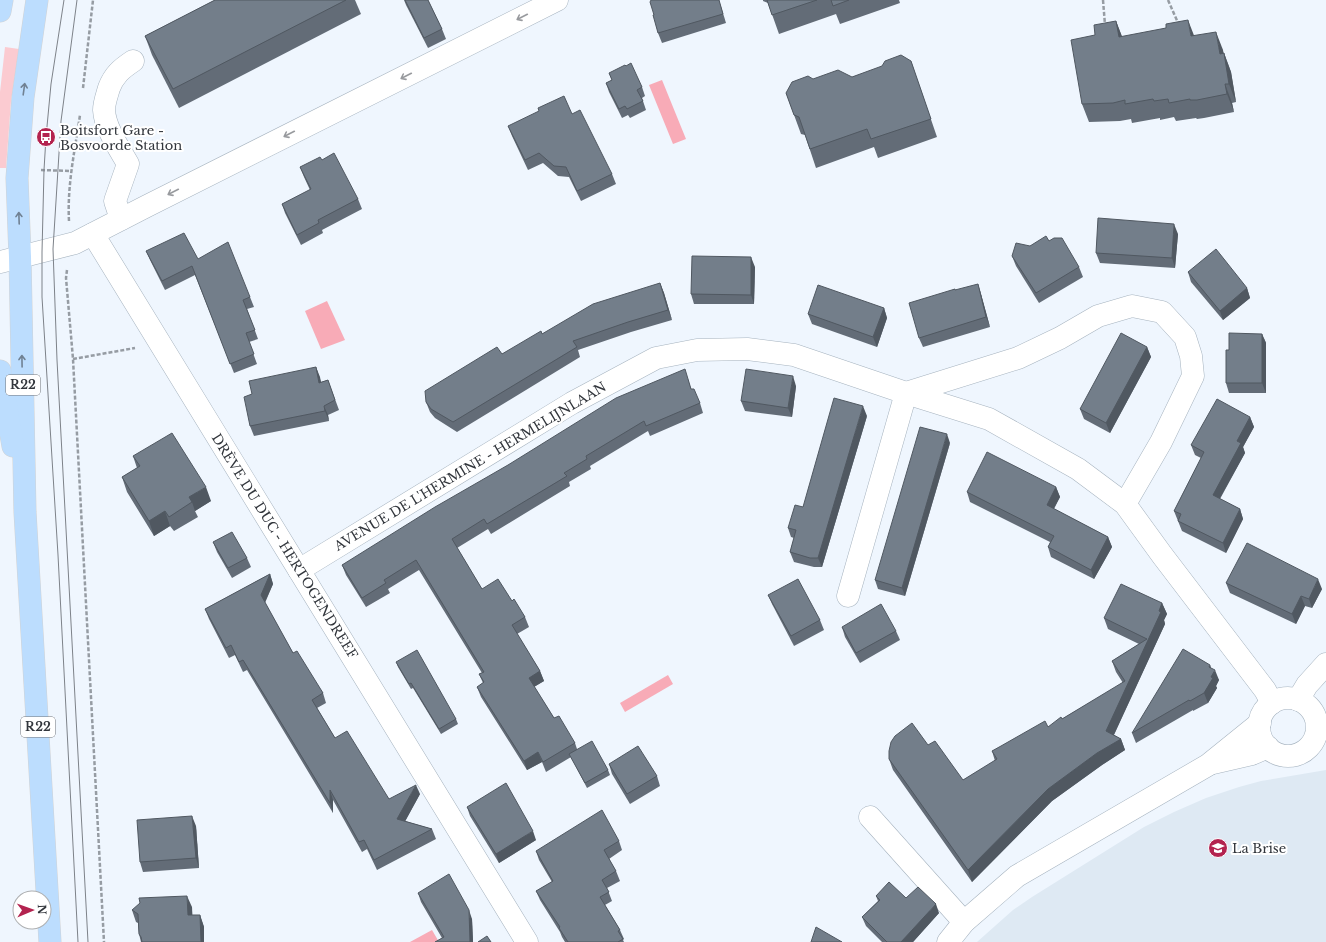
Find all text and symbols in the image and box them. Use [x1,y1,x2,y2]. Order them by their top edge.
one-way arrow [516,14,528,22]
one-way arrow [400,73,412,80]
one-way arrow [20,83,28,96]
place label: Boitsfort Gare - Bosvoorde Station [60,122,182,154]
bus stop icon: Boitsfort Gare - Bosvoorde Station [35,126,57,148]
one-way arrow [284,131,296,138]
one-way arrow [168,189,180,197]
one-way arrow [15,212,23,225]
one-way arrow [18,355,26,368]
road number: R22 [6,375,40,395]
street label: AVENUE DE L'HERMINE - HERMELIJNLAAN [330,378,610,555]
street label: DRÈVE DU DUC - HERTOGENDREEF [208,430,362,662]
road number: R22 [21,717,55,737]
school or university icon: La Brise [1207,837,1229,859]
place label: La Brise [1232,840,1286,857]
north arrow [12,890,52,930]
text: N [35,904,49,916]

